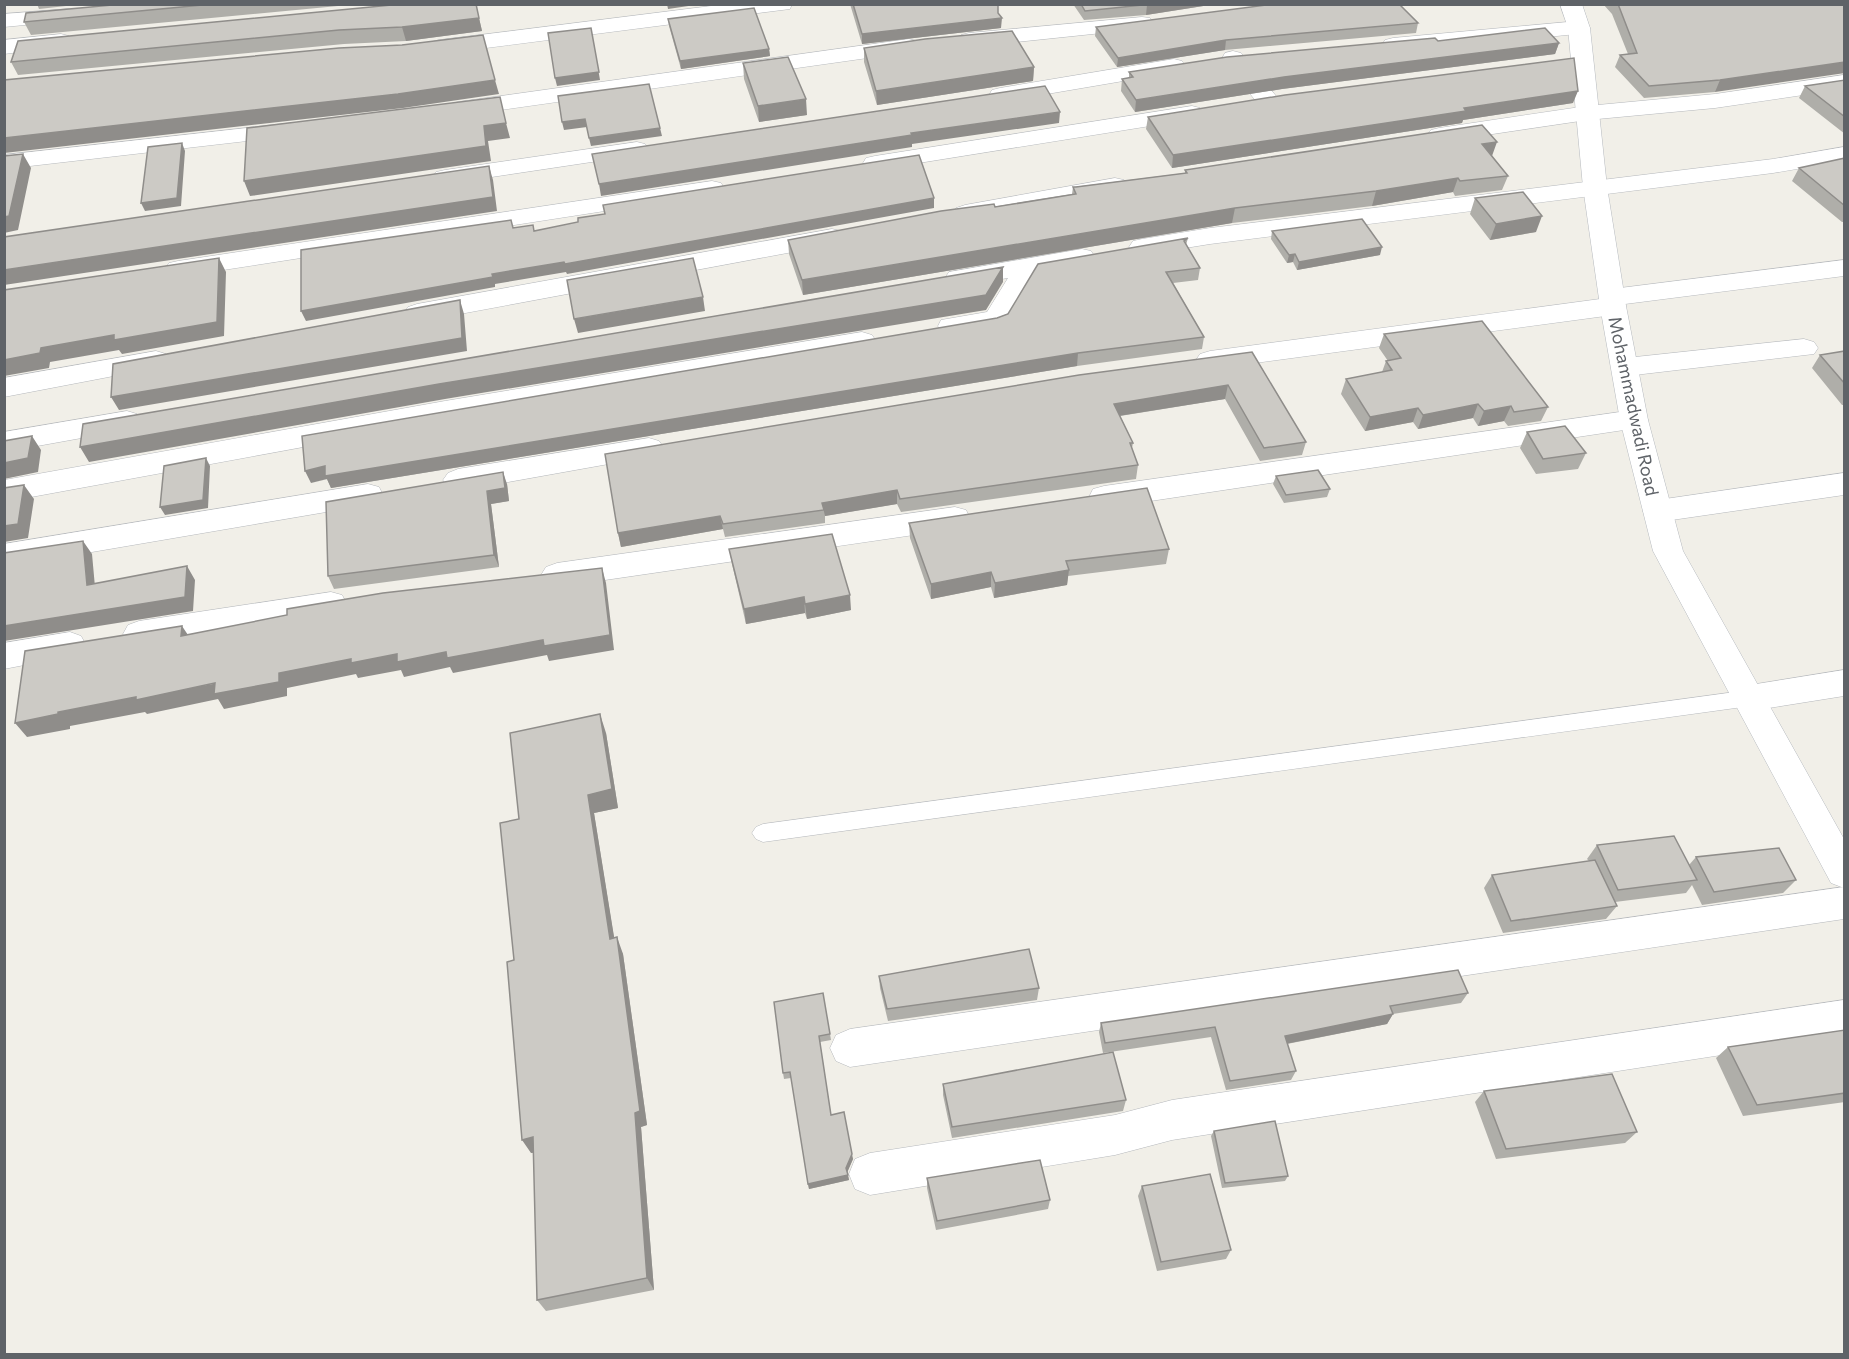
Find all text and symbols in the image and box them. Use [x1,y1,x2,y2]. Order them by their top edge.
street label: Mohammadwadi Road [1604,314,1664,498]

